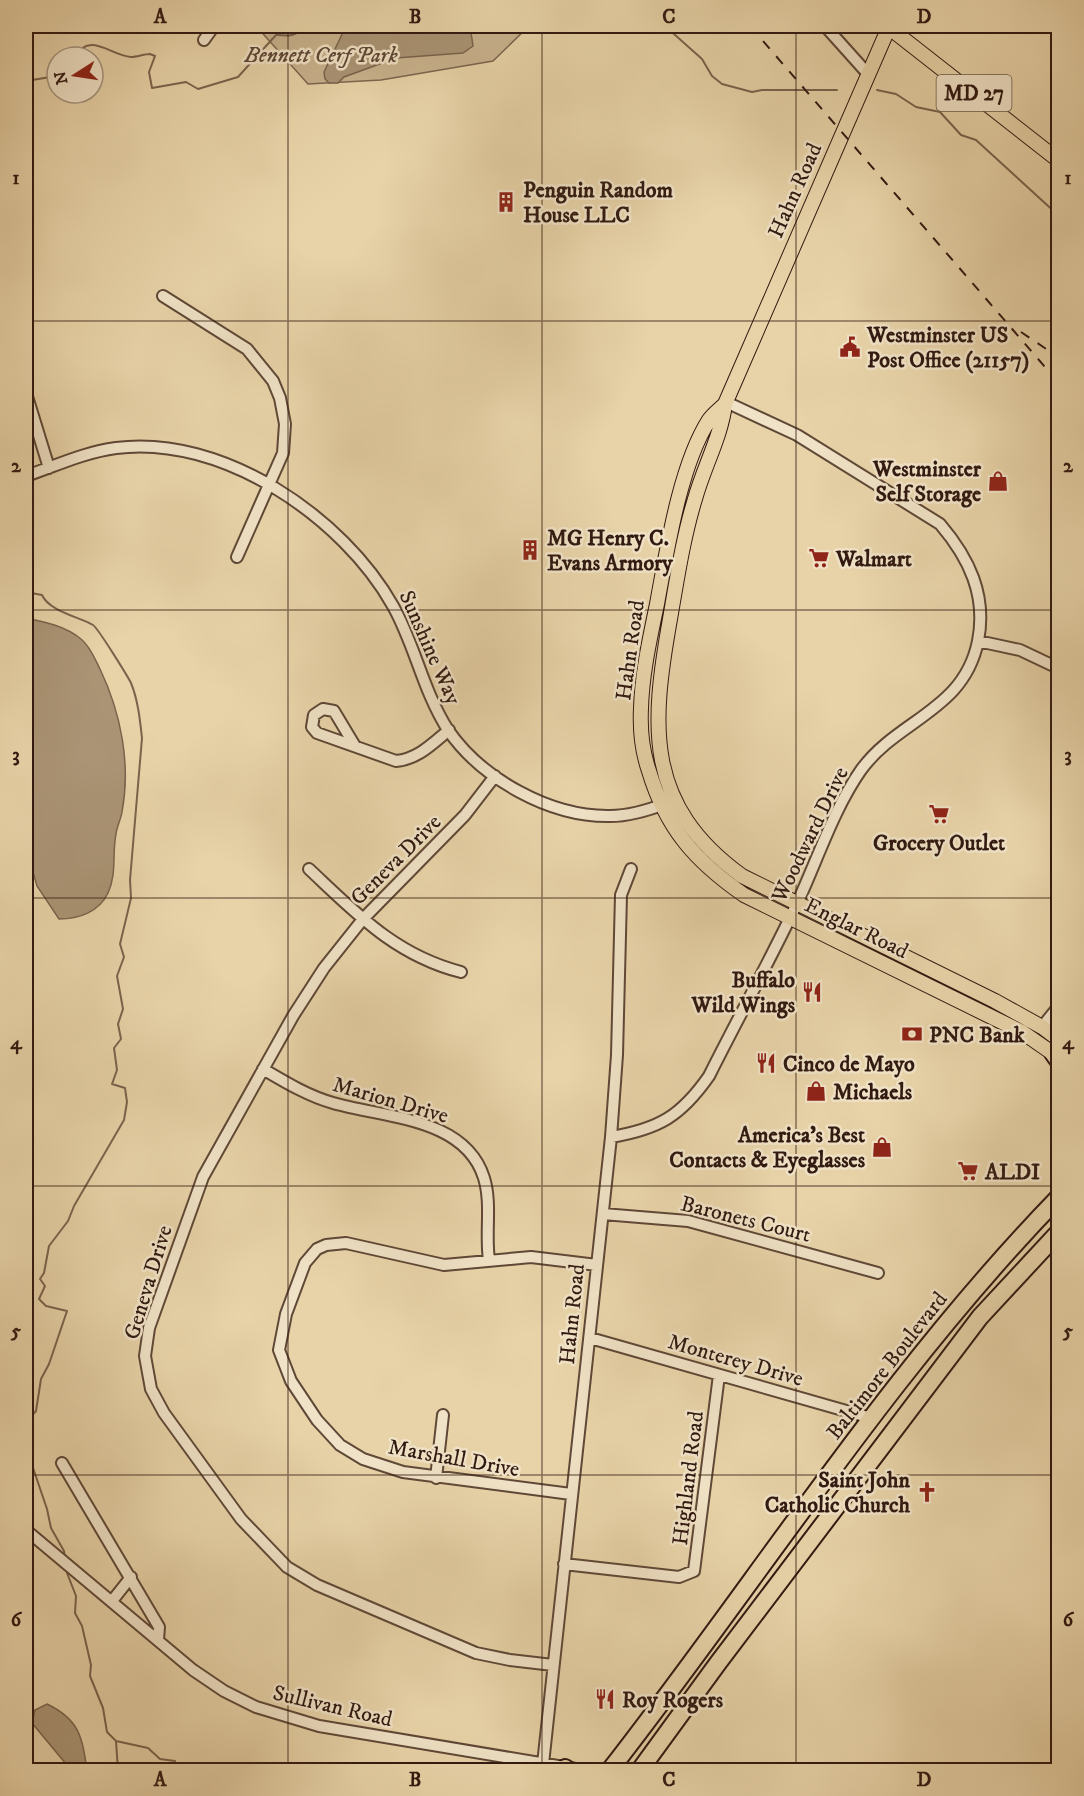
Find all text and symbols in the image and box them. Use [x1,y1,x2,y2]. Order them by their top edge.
text: A [153,5,168,30]
text: B [409,5,421,30]
text: C [662,5,676,30]
text: D [917,5,932,30]
park label: Bennett Cerf Park [243,42,398,69]
north arrow [45,45,105,105]
text: N [50,69,72,86]
road number: MD 27 [936,75,1012,111]
street label: Hahn Road [762,139,828,242]
text: 1 [12,166,20,191]
text: 1 [1064,166,1072,191]
place label: Penguin Random House LLC [523,177,673,229]
building icon: Penguin Random House LLC [494,190,518,214]
place label: Westminster US Post Office (21157) [866,322,1029,374]
public building icon: Westminster US Post Office (21157) [838,335,862,359]
text: 2 [11,454,22,479]
text: 2 [1063,454,1074,479]
place label: Westminster Self Storage [872,456,982,508]
shop icon: Westminster Self Storage [986,469,1010,493]
place label: MG Henry C. Evans Armory [547,525,673,577]
building icon: MG Henry C. Evans Armory [518,538,542,562]
supermarket icon: Walmart [807,546,831,570]
place label: Walmart [835,546,912,573]
street label: Sunshine Way [392,586,467,709]
street label: Hahn Road [610,598,651,702]
text: 3 [12,743,20,768]
text: 3 [1064,743,1072,768]
street label: Woodward Drive [765,762,855,908]
supermarket icon: Grocery Outlet [927,802,951,826]
street label: Geneva Drive [345,809,447,911]
place label: Grocery Outlet [873,830,1005,857]
street label: Englar Road [800,892,913,965]
place label: Buffalo Wild Wings [691,967,796,1019]
restaurant icon: Buffalo Wild Wings [800,980,824,1004]
bank icon: PNC Bank [900,1022,924,1046]
place label: PNC Bank [929,1022,1026,1049]
text: 4 [10,1031,23,1056]
text: 4 [1062,1031,1075,1056]
restaurant icon: Cinco de Mayo [754,1051,778,1075]
place label: Cinco de Mayo [783,1051,915,1078]
street label: Marion Drive [330,1071,452,1130]
shop icon: Michaels [804,1079,828,1103]
place label: Michaels [833,1079,913,1106]
place label: America's Best Contacts & Eyeglasses [669,1122,866,1174]
shop icon: America's Best Contacts & Eyeglasses [870,1135,894,1159]
supermarket icon: ALDI [956,1159,980,1183]
place label: ALDI [984,1159,1040,1186]
street label: Baronets Court [678,1190,813,1249]
street label: Geneva Drive [118,1222,179,1343]
street label: Hahn Road [554,1262,591,1366]
street label: Baltimore Boulevard [821,1286,953,1445]
text: 5 [10,1319,21,1344]
text: 5 [1062,1319,1073,1344]
street label: Monterey Drive [665,1328,806,1393]
street label: Highland Road [667,1410,710,1547]
street label: Marshall Drive [386,1434,521,1483]
place label: Saint John Catholic Church [765,1467,910,1519]
church icon: Saint John Catholic Church [915,1480,939,1504]
text: 6 [11,1608,23,1633]
text: 6 [1063,1608,1075,1633]
street label: Sullivan Road [270,1680,395,1733]
restaurant icon: Roy Rogers [593,1687,617,1711]
place label: Roy Rogers [622,1687,724,1714]
text: A [153,1768,168,1793]
text: B [409,1768,421,1793]
text: C [662,1768,676,1793]
text: D [917,1768,932,1793]

